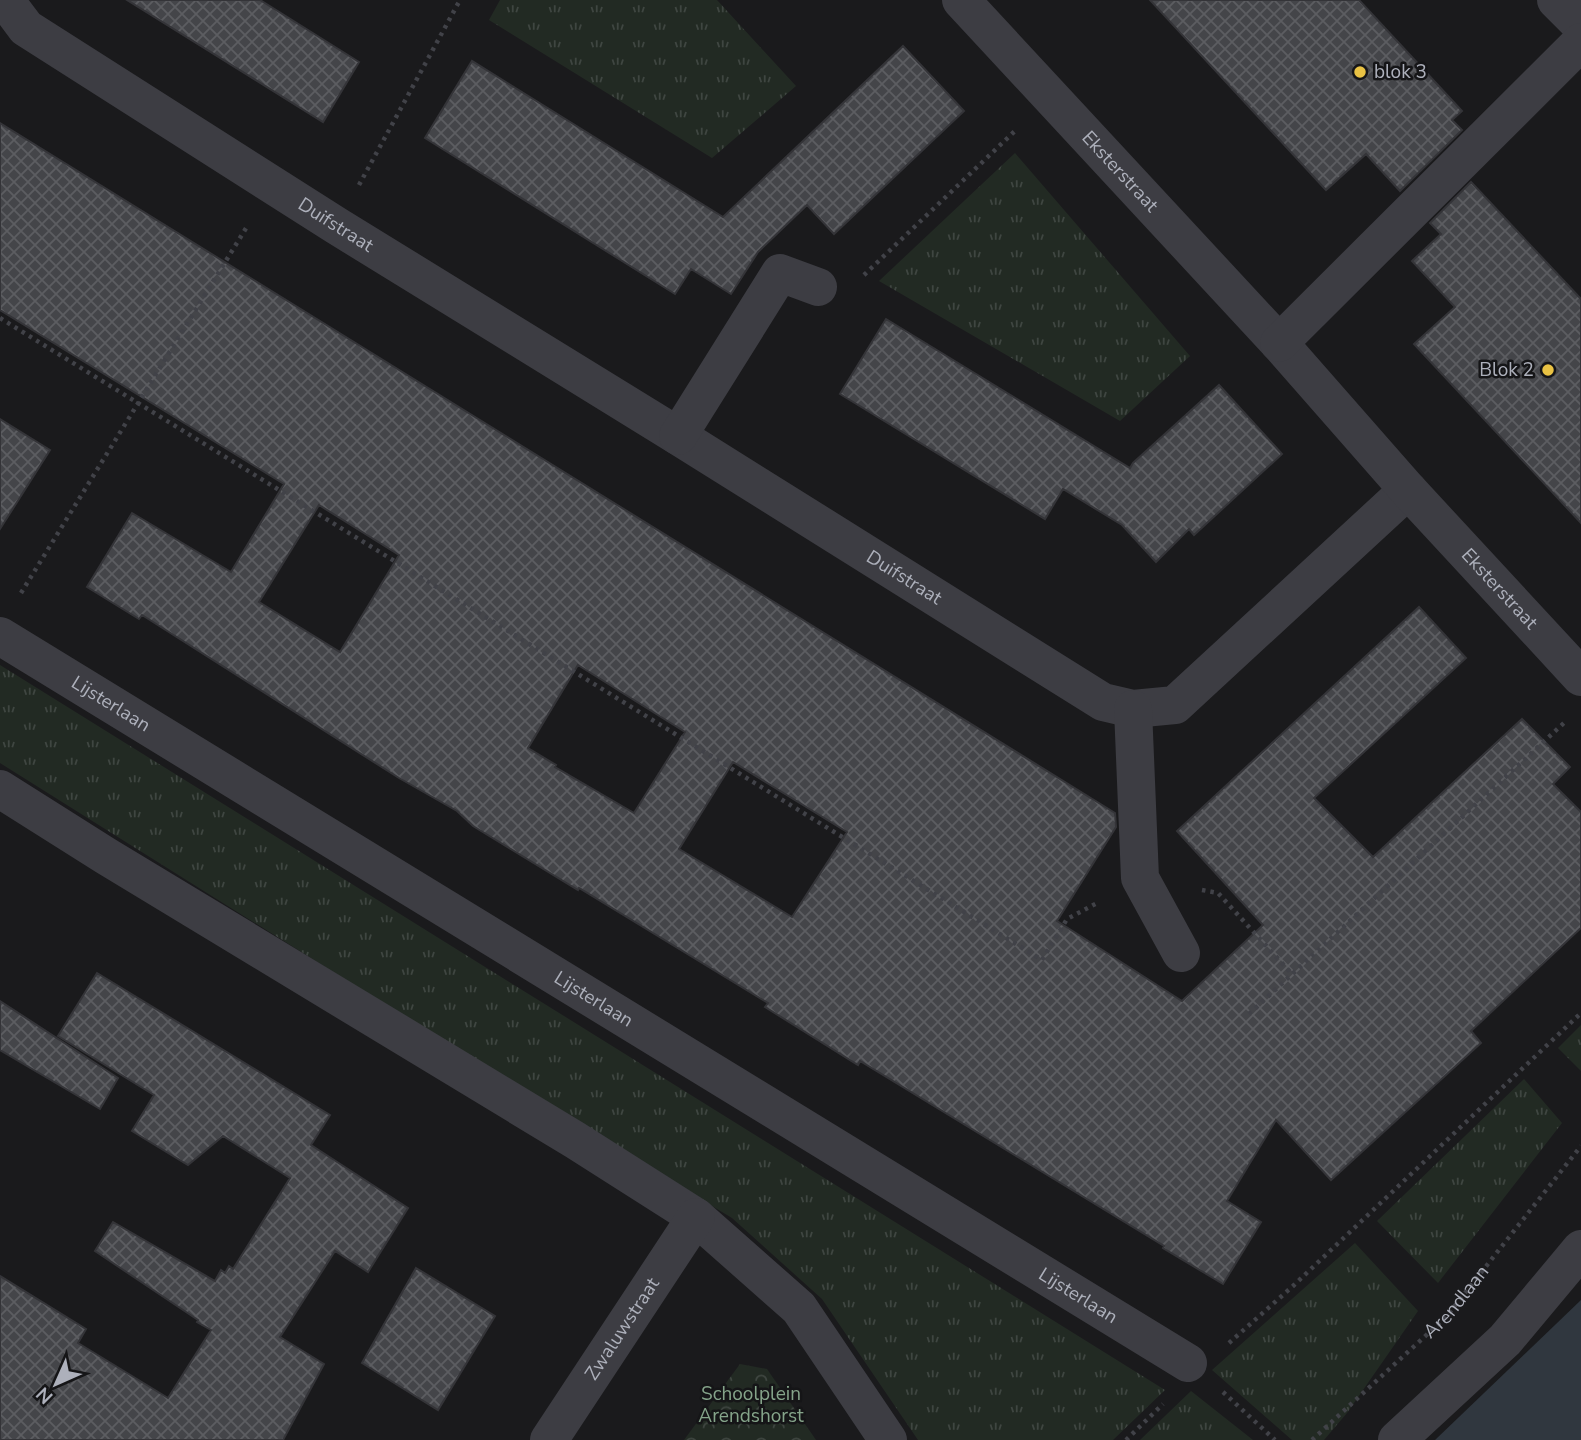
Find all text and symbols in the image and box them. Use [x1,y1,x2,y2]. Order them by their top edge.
place label: blok 3 [1374,59,1427,85]
marker: blok 3 [1352,64,1368,80]
street label: Eksterstraat [1076,125,1165,218]
street label: Duifstraat [293,191,379,259]
place label: Blok 2 [1479,357,1534,383]
marker: Blok 2 [1540,362,1556,378]
street label: Eksterstraat [1455,543,1544,635]
street label: Duifstraat [861,544,947,611]
street label: Lijsterlaan [66,670,155,738]
street label: Lijsterlaan [549,965,638,1033]
street label: Arendlaan [1418,1260,1495,1344]
street label: Lijsterlaan [1034,1262,1123,1330]
street label: Zwaluwstraat [579,1272,666,1385]
north arrow [21,1349,91,1419]
text: N [30,1381,59,1410]
park label: Schoolplein Arendshorst [698,1381,804,1429]

